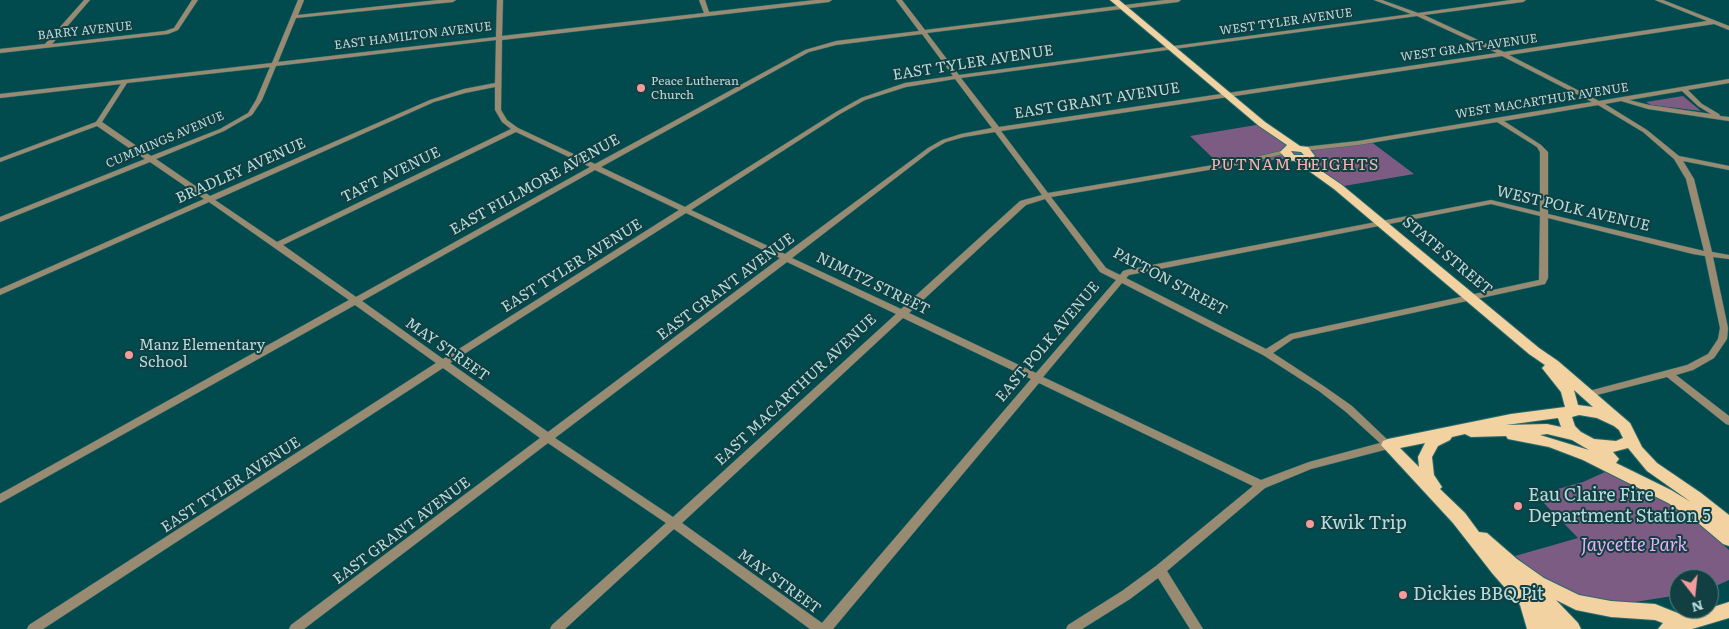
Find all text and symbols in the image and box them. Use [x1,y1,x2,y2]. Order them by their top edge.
street label: WEST TYLER AVENUE [1219,6,1353,38]
street label: BARRY AVENUE [37,19,133,43]
street label: EAST HAMILTON AVENUE [334,19,492,53]
street label: WEST GRANT AVENUE [1400,31,1538,65]
street label: EAST TYLER AVENUE [891,41,1055,85]
place label: Peace Lutheran Church [651,74,739,102]
street label: EAST GRANT AVENUE [1013,79,1181,123]
street label: WEST MACARTHUR AVENUE [1454,80,1630,122]
marker: Peace Lutheran Church [635,82,647,94]
street label: CUMMINGS AVENUE [104,109,226,171]
street label: EAST FILLMORE AVENUE [447,131,623,239]
street label: BRADLEY AVENUE [173,134,309,208]
street label: TAFT AVENUE [338,143,444,207]
district label: PUTNAM HEIGHTS [1209,155,1381,175]
street label: WEST POLK AVENUE [1494,183,1652,235]
street label: STATE STREET [1398,213,1496,299]
street label: EAST TYLER AVENUE [498,215,646,317]
street label: EAST GRANT AVENUE [654,229,798,345]
street label: PATTON STREET [1110,244,1230,320]
street label: NIMITZ STREET [813,249,933,319]
street label: EAST POLK AVENUE [992,278,1104,406]
street label: EAST MACARTHUR AVENUE [712,310,880,470]
street label: MAY STREET [401,314,493,386]
place label: Manz Elementary School [139,337,265,372]
marker: Manz Elementary School [123,349,135,361]
street label: EAST TYLER AVENUE [158,433,304,537]
street label: EAST GRANT AVENUE [330,473,474,589]
place label: Eau Claire Fire Department Station 5 [1528,485,1711,528]
marker: Eau Claire Fire Department Station 5 [1512,500,1524,512]
place label: Kwik Trip [1320,513,1407,535]
marker: Kwik Trip [1304,518,1316,530]
park label: Jaycette Park [1581,535,1687,557]
street label: MAY STREET [734,546,824,618]
north arrow [1669,569,1719,619]
place label: Dickies BBQ Pit [1413,584,1544,606]
marker: Dickies BBQ Pit [1397,589,1409,601]
text: N [1689,596,1706,619]

